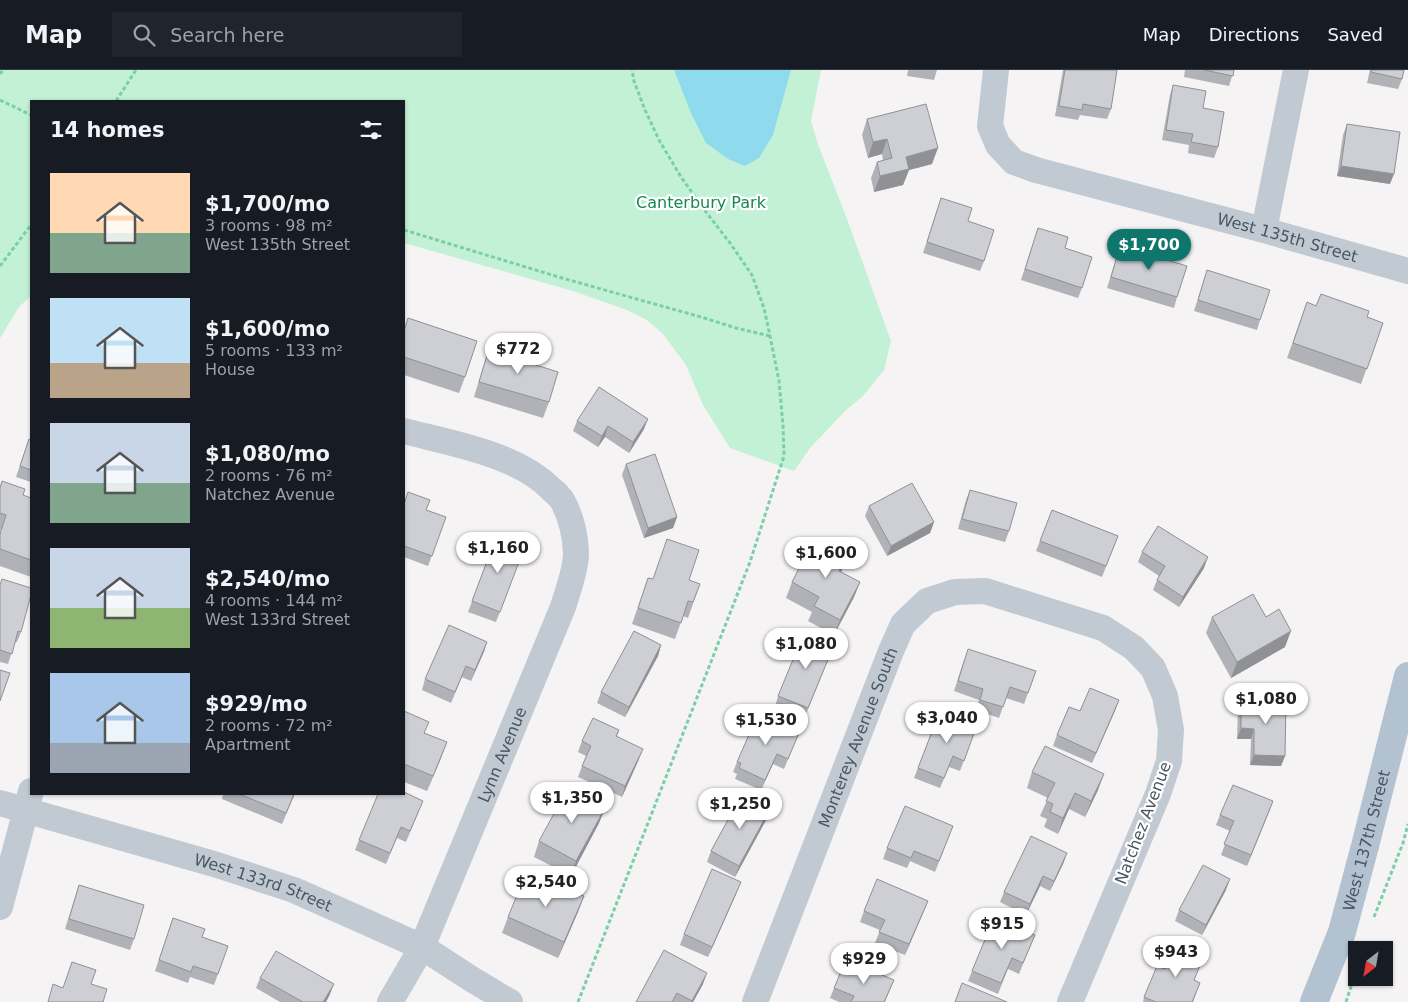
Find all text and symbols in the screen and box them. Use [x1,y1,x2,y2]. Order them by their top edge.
search box [112,12,462,57]
text: Map [25,21,82,49]
icon: search [130,21,158,49]
text: Search here [170,24,284,46]
text: Map [1143,24,1181,45]
text: Directions [1209,24,1299,45]
text: Saved [1327,24,1383,45]
icon: filters [357,116,385,144]
text: 14 homes [50,118,165,142]
text: $1,700/mo [205,192,330,216]
icon: home [90,193,150,253]
park label: Canterbury Park [636,193,767,212]
street label: West 135th Street [1215,209,1360,266]
text: 3 rooms · 98 m² [205,216,333,235]
pin: $1,700 [1108,228,1190,271]
text: West 135th Street [205,235,350,254]
text: $1,700 [1118,235,1180,254]
text: $1,600/mo [205,317,330,341]
icon: home [90,318,150,378]
pin: $772 [488,332,548,375]
text: $772 [496,339,540,358]
text: 5 rooms · 133 m² [205,341,343,360]
text: House [205,360,255,379]
text: $1,080/mo [205,442,330,466]
icon: home [90,443,150,503]
text: 2 rooms · 76 m² [205,466,333,485]
text: Natchez Avenue [205,485,335,504]
pin: $1,160 [457,532,539,574]
pin: $1,600 [785,536,867,579]
text: $1,160 [467,538,529,557]
text: $1,600 [795,543,857,562]
text: $2,540/mo [205,567,330,591]
icon: home [90,568,150,628]
text: 4 rooms · 144 m² [205,591,343,610]
text: West 133rd Street [205,610,350,629]
pin: $1,080 [765,628,847,670]
text: $1,080 [775,634,837,653]
street label: Monterey Avenue South [814,644,901,830]
pin: $1,080 [1225,682,1307,725]
text: $1,080 [1235,689,1297,708]
text: $929/mo [205,692,307,716]
icon: home [90,693,150,753]
pin: $3,040 [906,702,988,744]
street label: Lynn Avenue [474,704,530,805]
pin: $1,530 [725,704,807,746]
text: $3,040 [916,708,978,727]
text: $1,530 [735,710,797,729]
text: 2 rooms · 72 m² [205,716,333,735]
text: Apartment [205,735,291,754]
street label: Natchez Avenue [1111,759,1175,887]
street label: West 137th Street [1339,768,1393,913]
pin: $1,350 [531,782,613,824]
text: $1,350 [541,788,603,807]
pin: $1,250 [699,788,781,830]
text: $1,250 [709,794,771,813]
street label: West 133rd Street [192,849,335,915]
pin: $2,540 [505,866,587,908]
text: $2,540 [515,872,577,891]
pin: $915 [972,908,1032,950]
text: $915 [980,914,1024,933]
pin: $943 [1146,936,1206,978]
north arrow [1348,941,1392,986]
map controls [1348,941,1393,986]
pin: $929 [834,942,894,985]
text: $943 [1154,942,1198,961]
text: $929 [842,949,886,968]

